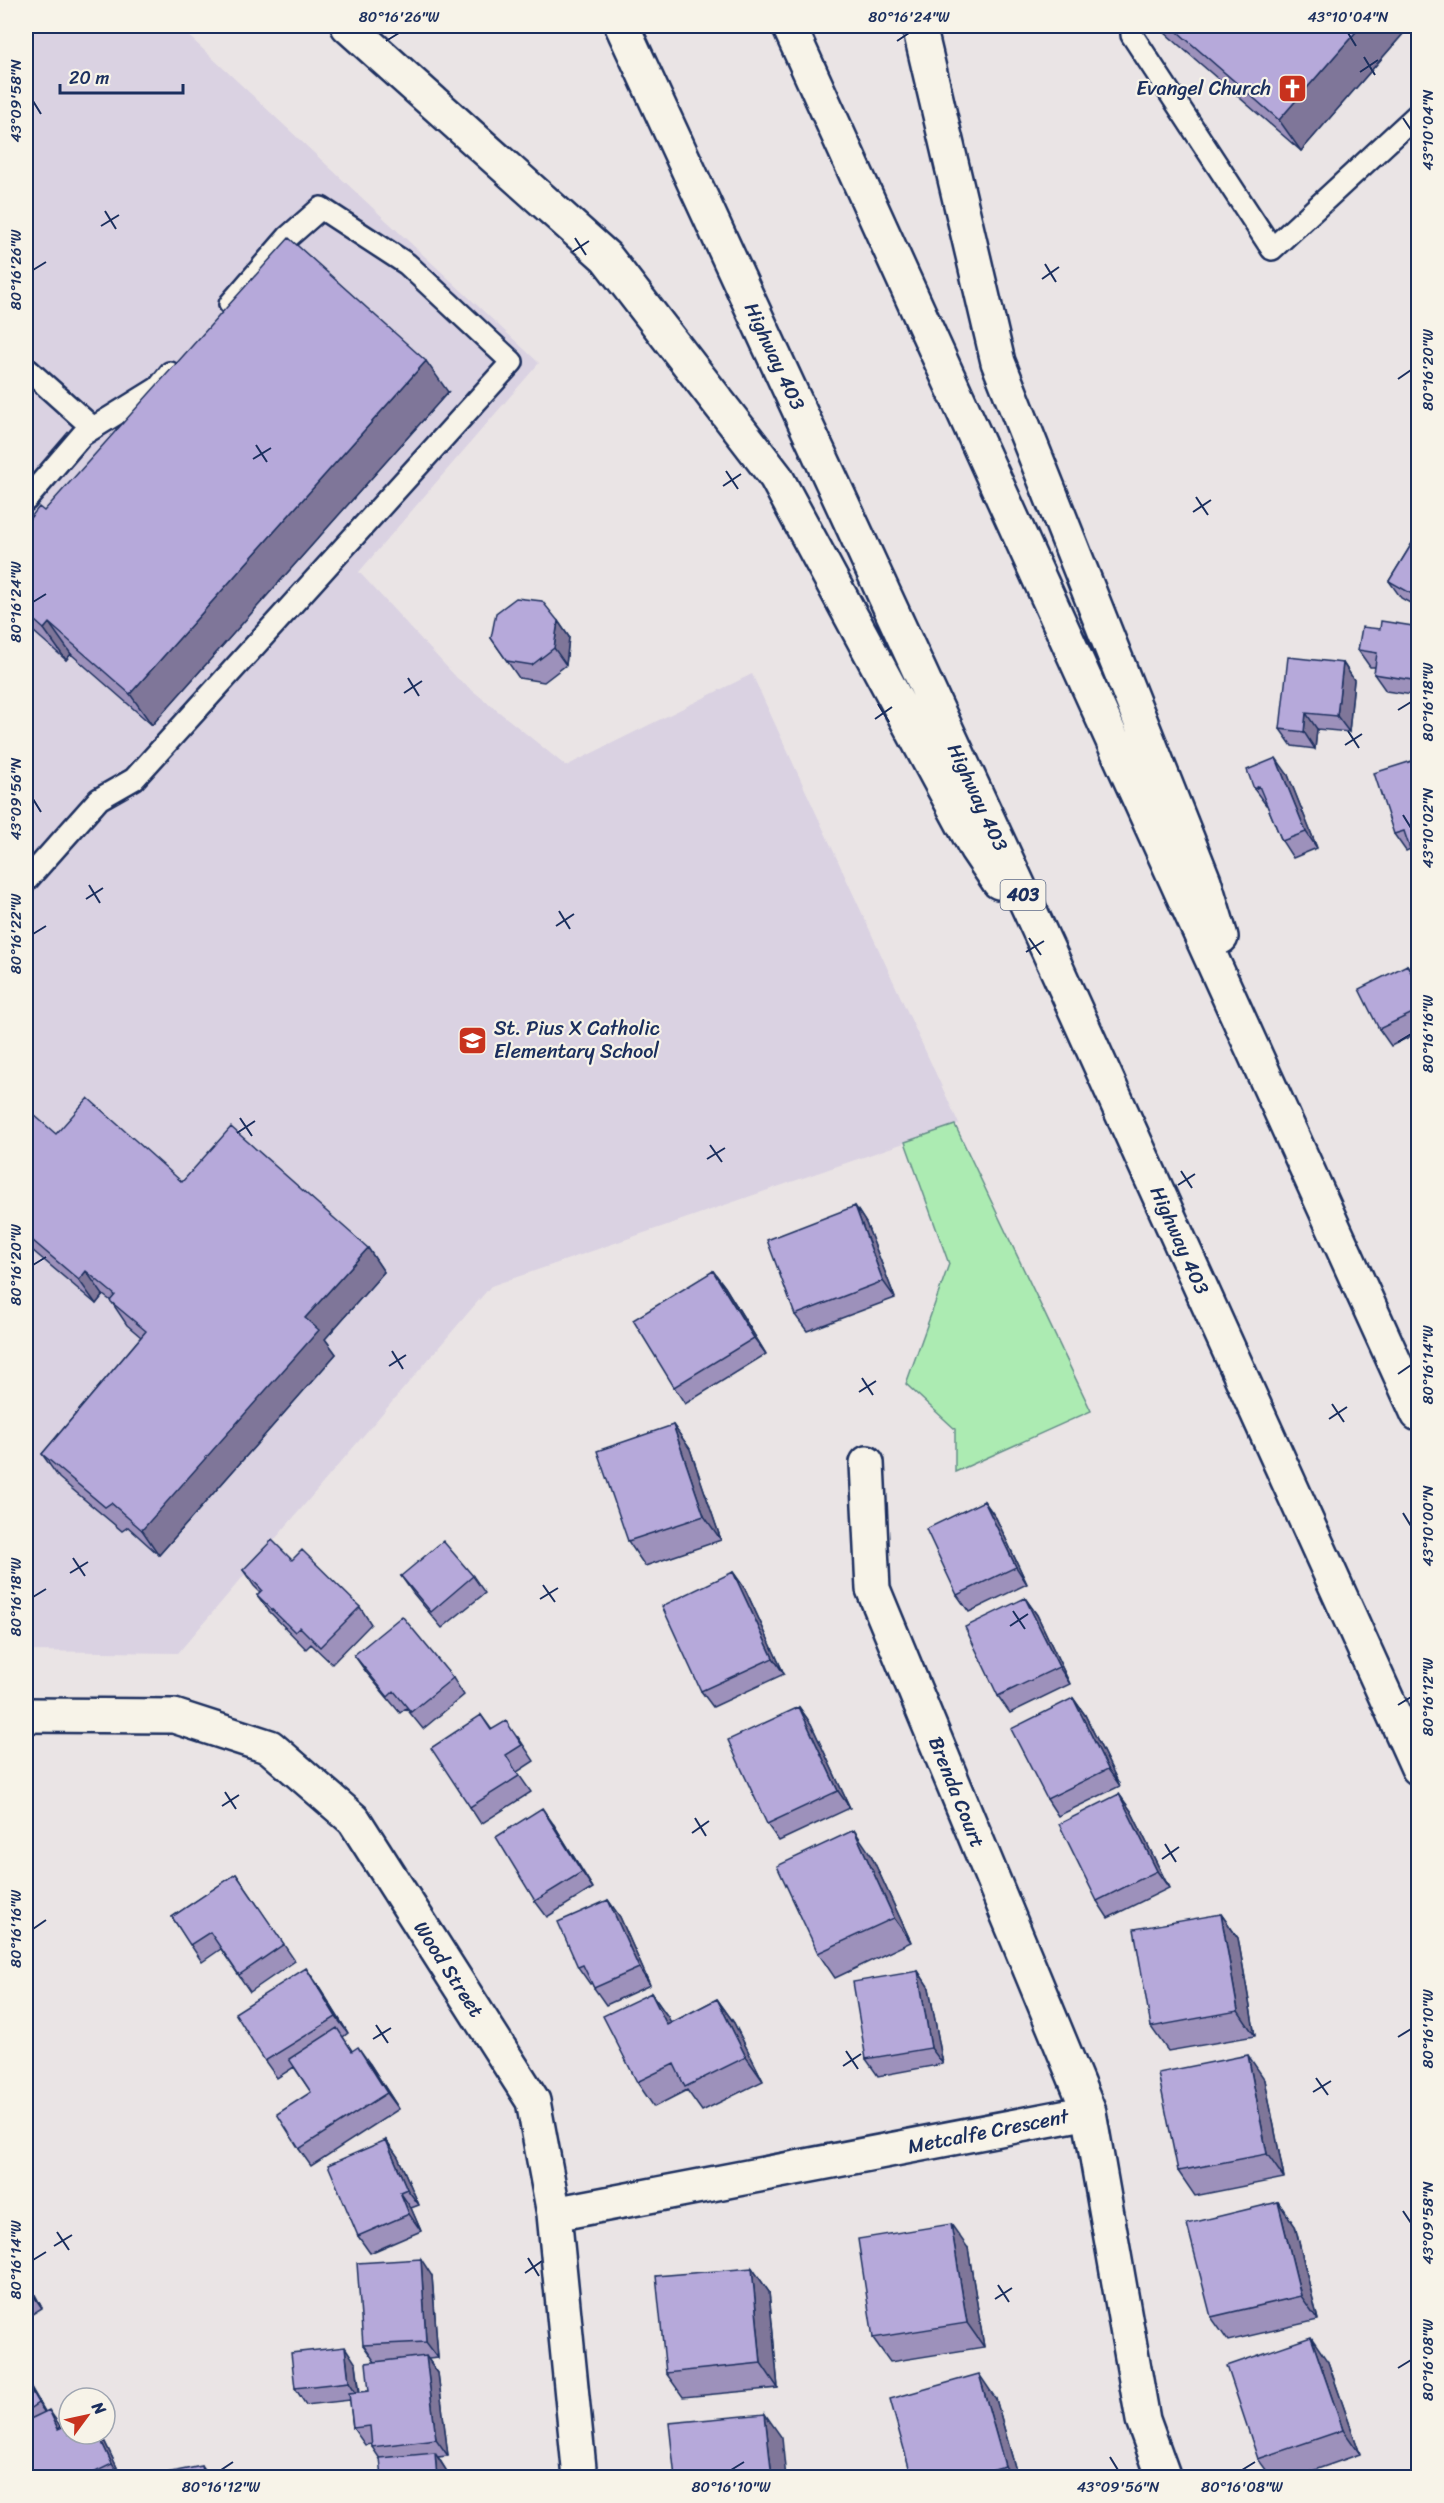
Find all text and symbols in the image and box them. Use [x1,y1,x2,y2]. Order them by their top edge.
text: 80°16'26"W [359,4,440,30]
text: 80°16'24"W [868,4,950,30]
text: 43°10'04"N [1307,4,1389,30]
scale bar [60,57,183,95]
text: 43°09'58"N [3,59,29,143]
text: 20 m [69,62,109,94]
place label: Evangel Church [1136,71,1271,106]
church icon: Evangel Church [1276,72,1308,104]
text: 43°10'04"N [1415,89,1441,171]
text: 80°16'26"W [3,229,29,310]
street label: Highway 403 [734,296,815,416]
text: 80°16'20"W [1415,329,1441,411]
text: 80°16'24"W [3,561,29,643]
text: 80°16'18"W [1415,662,1441,741]
street label: Highway 403 [937,737,1018,857]
text: 43°09'56"N [3,757,29,840]
text: 43°10'02"N [1415,787,1441,868]
road number: 403 [1000,880,1046,910]
text: 80°16'22"W [3,893,29,974]
text: 80°16'16"W [1415,994,1441,1073]
place label: St. Pius X Catholic Elementary School [494,1011,660,1069]
school or university icon: St. Pius X Catholic Elementary School [457,1024,489,1056]
street label: Highway 403 [1140,1180,1219,1300]
text: 80°16'20"W [3,1224,29,1306]
text: 80°16'14"W [1415,1325,1441,1405]
text: 43°10'00"N [1415,1485,1441,1567]
text: 80°16'18"W [3,1557,29,1636]
text: 80°16'12"W [1415,1657,1441,1736]
street label: Brenda Court [918,1731,995,1854]
text: 80°16'16"W [3,1889,29,1968]
street label: Wood Street [404,1914,493,2025]
text: 80°16'10"W [1415,1989,1441,2069]
street label: Metcalfe Crescent [905,2099,1072,2164]
text: 43°09'58"N [1415,2181,1441,2265]
text: 80°16'14"W [3,2220,29,2300]
text: 80°16'08"W [1415,2319,1441,2401]
north arrow [57,2386,117,2446]
text: N [83,2395,115,2421]
text: 80°16'12"W [182,2474,261,2500]
text: 80°16'10"W [691,2474,771,2500]
text: 43°09'56"N [1077,2474,1160,2500]
text: 80°16'08"W [1201,2474,1283,2500]

